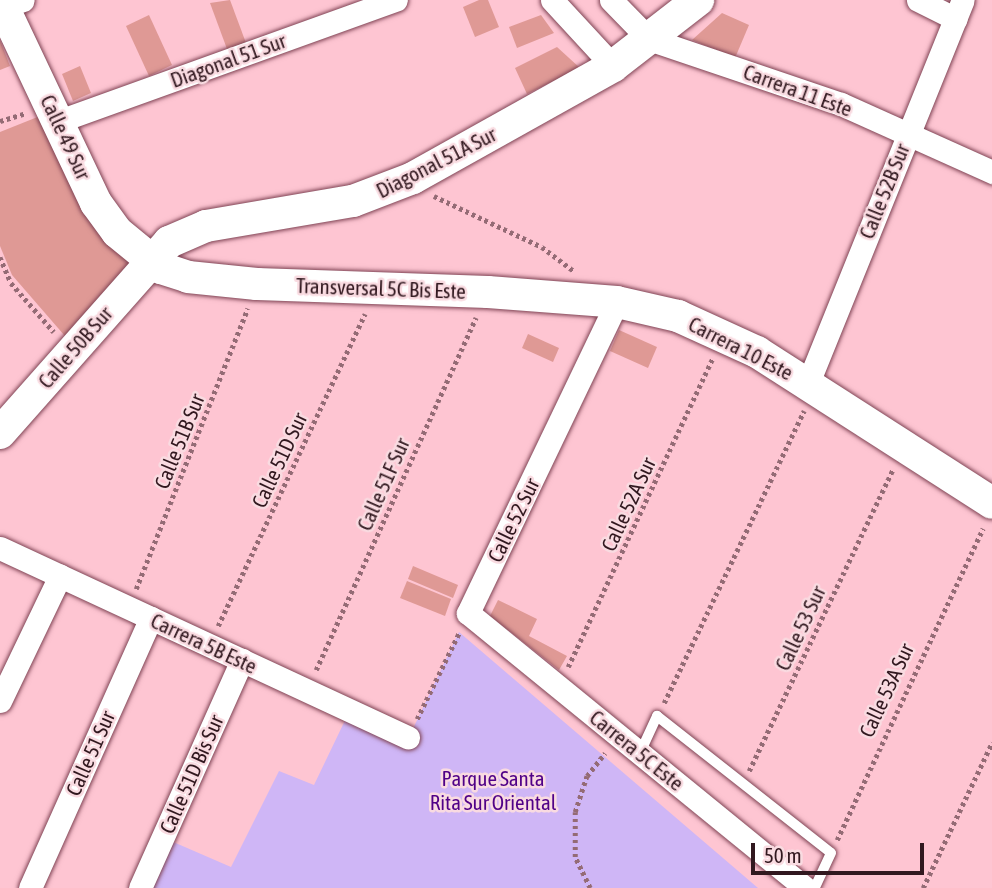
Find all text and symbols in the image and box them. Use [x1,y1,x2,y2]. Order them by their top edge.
street label: Diagonal 51 Sur [167,27,289,93]
street label: Carrera 11 Este [740,59,856,121]
street label: Calle 49 Sur [35,91,97,183]
street label: Diagonal 51A Sur [372,121,500,203]
street label: Calle 52B Sur [854,140,914,242]
street label: Transversal 5C Bis Este [296,272,466,304]
street label: Calle 50B Sur [33,301,117,393]
street label: Carrera 10 Este [685,311,797,385]
street label: Calle 51B Sur [149,390,209,492]
street label: Calle 51D Sur [246,408,312,512]
street label: Calle 51F Sur [351,434,415,534]
street label: Calle 52A Sur [595,453,661,555]
street label: Calle 52 Sur [482,474,544,566]
street label: Calle 53 Sur [769,582,831,674]
street label: Carrera 5B Este [147,607,261,679]
street label: Calle 53A Sur [853,639,919,741]
street label: Carrera 5C Este [585,704,689,796]
street label: Calle 51 Sur [60,707,120,799]
street label: Calle 51D Bis Sur [154,711,228,837]
park label: Parque Santa Rita Sur Oriental [430,765,556,815]
scale bar [754,828,927,872]
text: 50 m [764,843,802,867]

